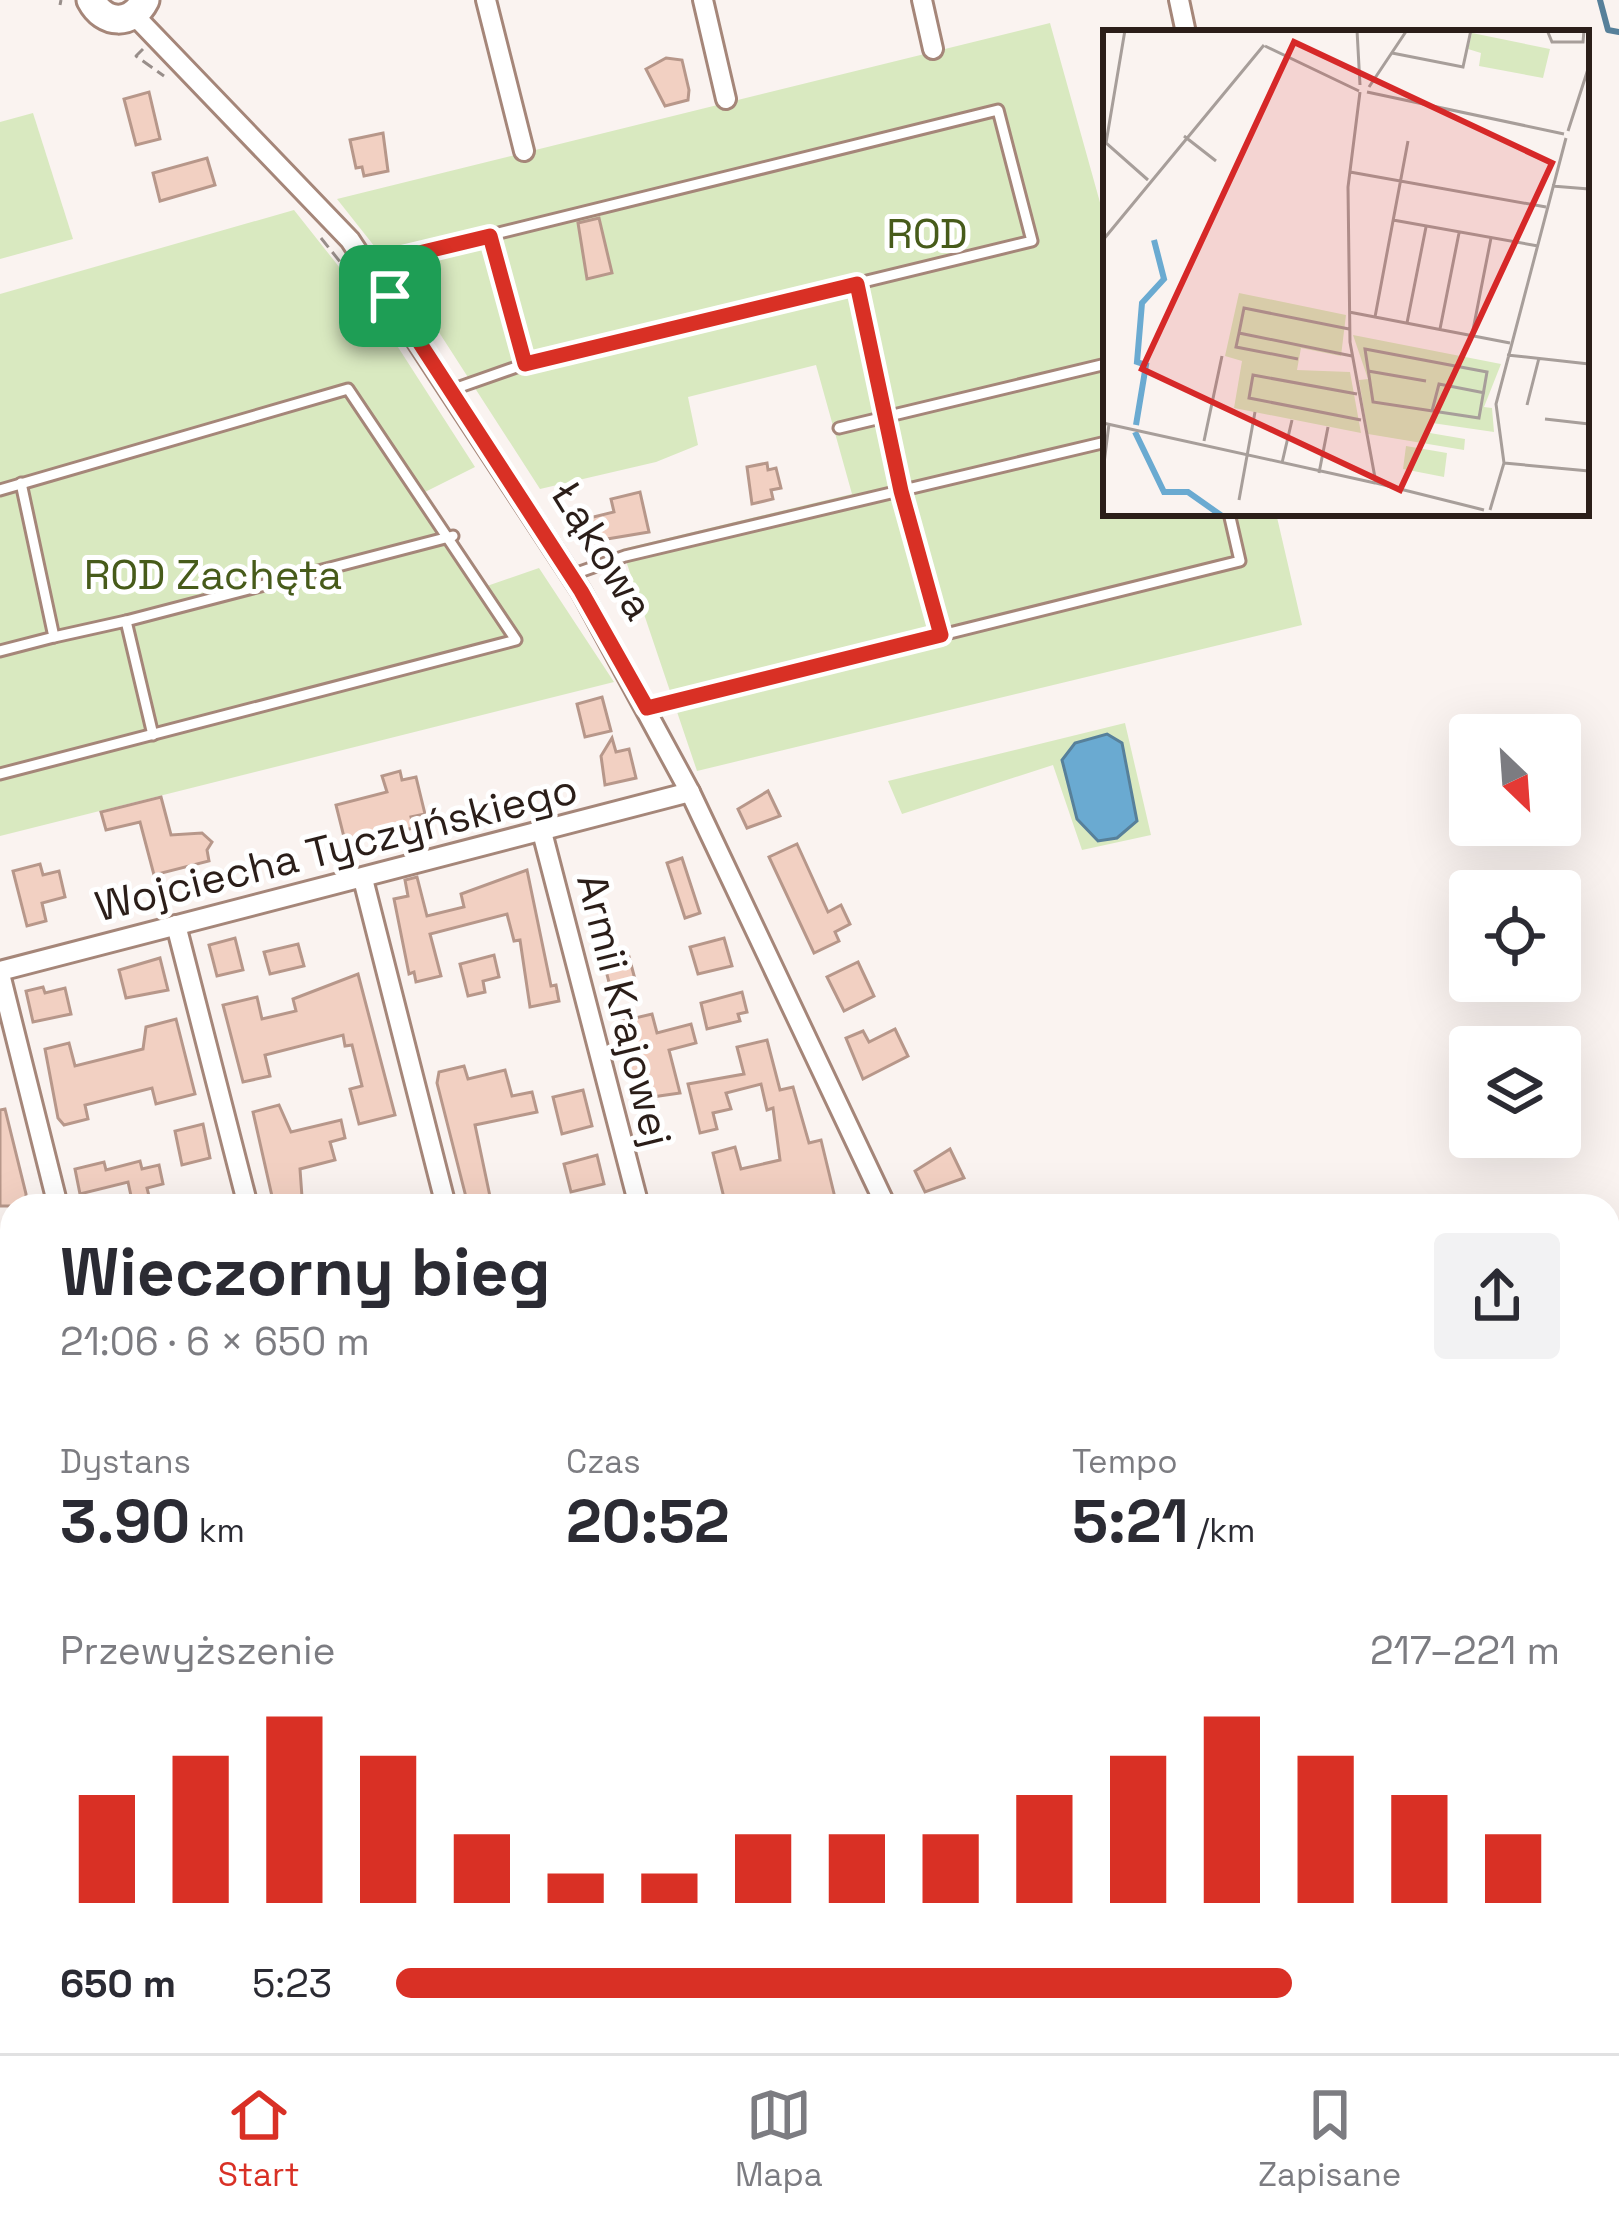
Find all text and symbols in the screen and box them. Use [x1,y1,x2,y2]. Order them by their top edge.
inset map [1103,30,1589,516]
park label: ROD [886,207,968,260]
pin [339,245,441,347]
icon: arrive [357,263,423,329]
street label: Łąkowa [539,471,666,630]
park label: ROD Zachęta [84,548,342,601]
north arrow [1449,714,1581,846]
map controls [1449,714,1581,1158]
street label: Wojciecha Tyczyńskiego [89,762,583,933]
street label: Armii Krajowej [565,868,684,1152]
button: locate [1449,870,1581,1002]
button: layers [1449,1026,1581,1158]
text: Wieczorny bieg [60,1230,551,1314]
button: share [1434,1233,1560,1359]
text: 21:06 · 6 × 650 m [60,1317,370,1366]
text: Dystans [60,1441,191,1483]
text: Czas [566,1441,641,1483]
text: Tempo [1072,1441,1178,1483]
text: 3.90 [60,1483,190,1560]
text: 20:52 [566,1483,730,1560]
text: 5:21 [1072,1483,1189,1560]
text: km [190,1510,245,1552]
text: /km [1189,1510,1255,1552]
text: Przewyższenie [60,1626,336,1675]
text: 217–221 m [1370,1626,1560,1675]
text: 650 m [60,1959,176,2008]
text: 5:23 [252,1959,332,2008]
tab: Start [218,2082,300,2196]
tab: Mapa [735,2082,823,2196]
tab: Zapisane [1258,2082,1401,2196]

